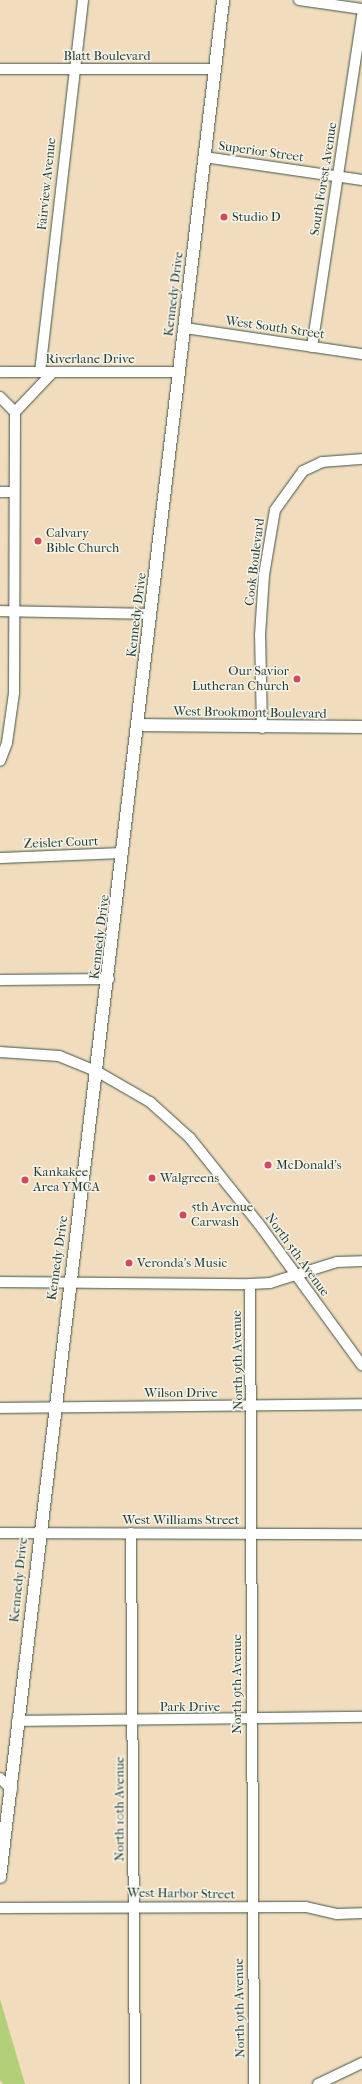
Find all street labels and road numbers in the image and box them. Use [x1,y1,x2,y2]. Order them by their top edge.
street label: Blatt Boulevard [63,48,151,64]
street label: South Forest Avenue [307,121,341,237]
street label: Fairview Avenue [34,137,60,231]
street label: Superior Street [217,138,305,166]
street label: Kennedy Drive [161,251,187,337]
street label: West South Street [224,313,326,343]
street label: Riverlane Drive [45,351,135,367]
street label: Cook Boulevard [242,517,268,607]
street label: Kennedy Drive [124,572,150,658]
street label: West Brookmont Boulevard [173,704,327,722]
street label: Zeisler Court [23,834,99,852]
street label: Kennedy Drive [87,894,113,980]
street label: North 5th Avenue [262,1210,332,1300]
street label: Kennedy Drive [44,1215,72,1301]
street label: North 9th Avenue [229,1310,247,1410]
street label: Wilson Drive [144,1385,218,1401]
street label: West Williams Street [123,1512,239,1528]
street label: Kennedy Drive [7,1537,31,1623]
street label: North 9th Avenue [229,1634,245,1734]
street label: Park Drive [160,1699,220,1715]
street label: North 10th Avenue [112,1757,128,1861]
street label: West Harbor Street [127,1885,235,1903]
street label: North 9th Avenue [231,1958,249,2058]

